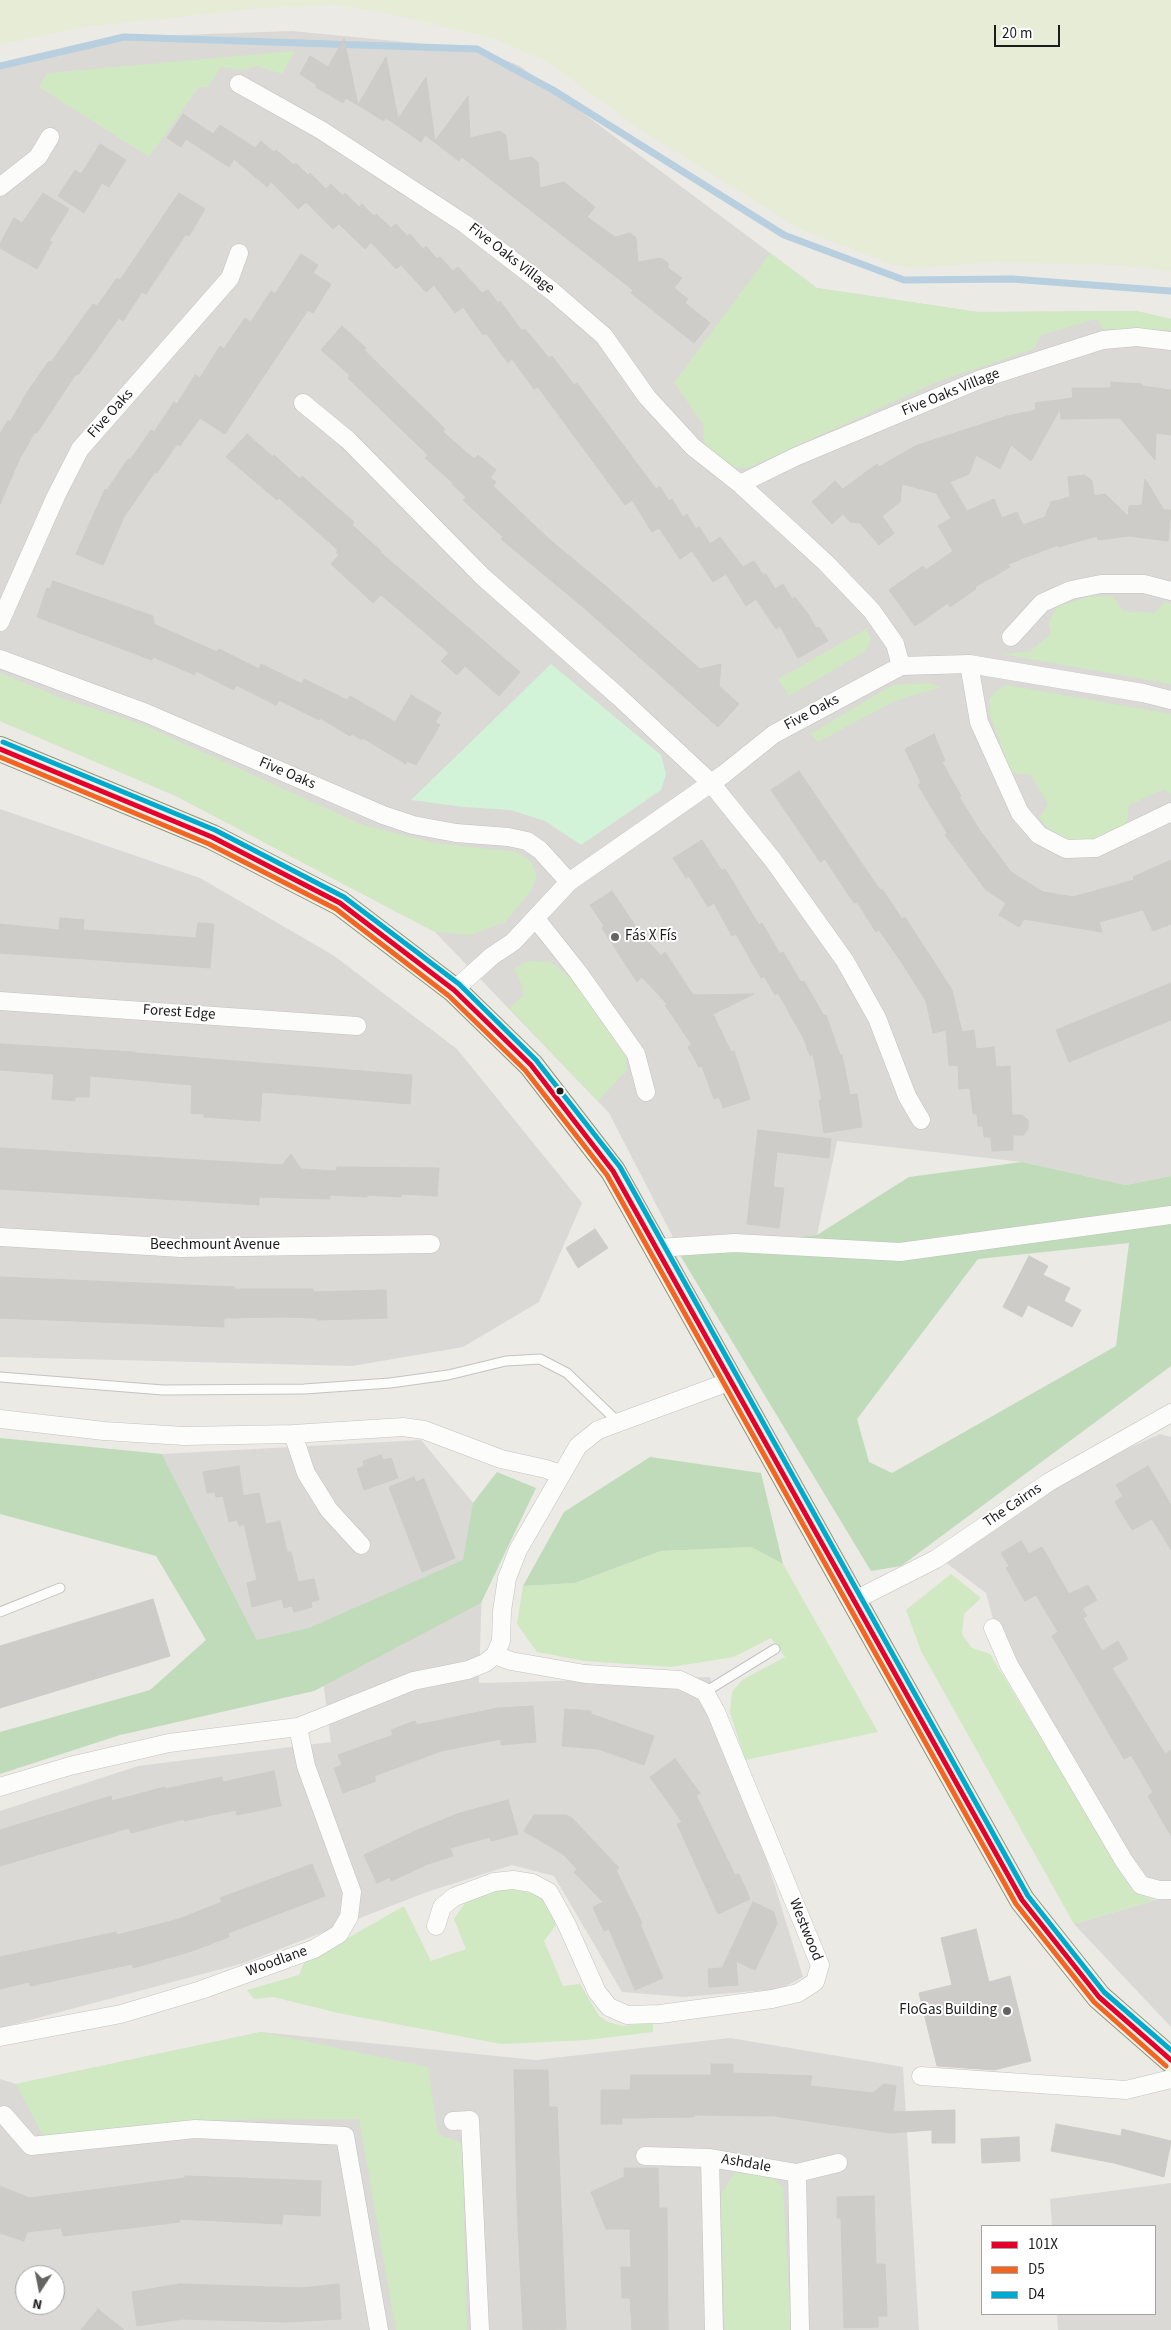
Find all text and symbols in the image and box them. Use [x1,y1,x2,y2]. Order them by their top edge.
scale bar [996,15,1062,47]
text: 20 m [1002,23,1032,44]
street label: Five Oaks Village [464,220,558,298]
street label: Five Oaks Village [899,365,1003,421]
street label: Five Oaks [84,386,138,442]
street label: Five Oaks [781,691,843,735]
street label: Five Oaks [256,754,318,794]
place label: Fás X Fís [625,928,677,946]
marker: Fás X Fís [609,931,621,943]
street label: Forest Edge [142,1001,216,1025]
unlabelled marker [555,1086,565,1096]
street label: Beechmount Avenue [150,1237,280,1255]
street label: The Cairns [981,1480,1045,1532]
street label: Westwood [784,1896,826,1964]
street label: Woodlane [244,1943,310,1981]
place label: FloGas Building [899,2002,997,2020]
marker: FloGas Building [1001,2005,1013,2017]
street label: Ashdale [720,2151,772,2177]
legend [981,2225,1156,2315]
text: 101X [1028,2234,1058,2255]
text: D5 [1028,2259,1045,2280]
north arrow [15,2265,65,2315]
text: D4 [1028,2284,1045,2305]
text: N [31,2293,44,2314]

